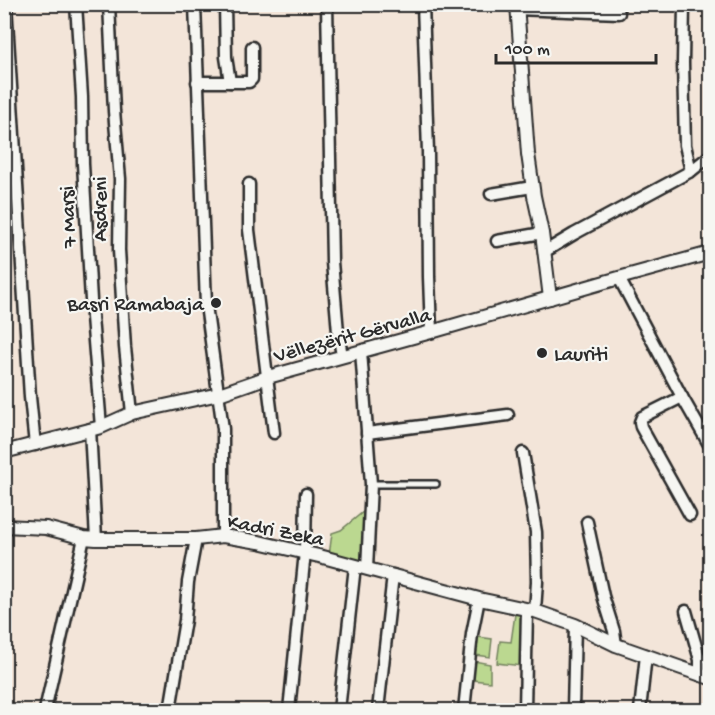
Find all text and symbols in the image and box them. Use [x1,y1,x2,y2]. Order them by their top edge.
scale bar [496,27,656,65]
text: 100 m [504,40,550,61]
street label: Asdreni [90,176,115,242]
street label: 7 Marsi [56,185,85,249]
place label: Basri Ramabaja [66,294,205,319]
marker: Basri Ramabaja [209,296,223,310]
street label: Vëllezërit Gërvalla [271,304,435,371]
place label: Lauriti [554,344,608,369]
marker: Lauriti [535,346,549,360]
street label: Kadri Zeka [225,511,327,554]

